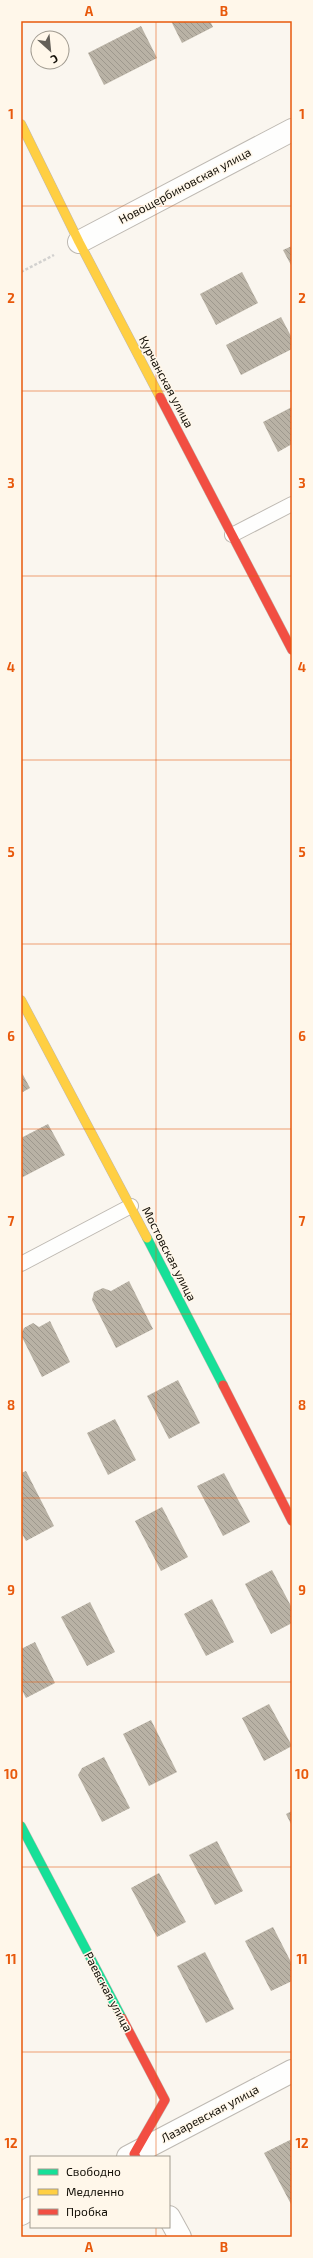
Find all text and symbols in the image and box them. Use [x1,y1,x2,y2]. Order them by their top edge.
text: A [85,3,94,19]
text: B [220,3,228,19]
north arrow [30,30,70,70]
text: С [48,52,61,67]
text: 1 [8,106,14,122]
text: 1 [299,106,305,122]
street label: Новощербиновская улица [116,144,254,227]
text: 2 [7,290,15,306]
text: 2 [298,290,306,306]
street label: Курчанская улица [136,333,197,430]
text: 3 [7,475,15,491]
text: 3 [298,475,306,491]
text: 4 [7,659,15,675]
text: 4 [298,659,306,675]
text: 5 [7,844,15,860]
text: 5 [298,844,306,860]
text: 6 [7,1028,15,1044]
text: 6 [298,1028,306,1044]
street label: Мостовская улица [139,1204,200,1304]
text: 7 [8,1213,15,1229]
text: 7 [299,1213,306,1229]
text: 8 [7,1397,15,1413]
text: 8 [298,1397,306,1413]
text: 9 [7,1582,15,1598]
text: 9 [298,1582,306,1598]
text: 10 [4,1766,18,1782]
text: 10 [295,1766,309,1782]
street label: Раевская улица [81,1949,136,2034]
text: 11 [5,1951,17,1967]
text: 11 [296,1951,308,1967]
street label: Лазаревская улица [158,2081,261,2146]
text: 12 [4,2135,18,2151]
text: 12 [295,2135,309,2151]
legend [30,2156,170,2228]
text: Свободно [66,2164,121,2178]
text: Медленно [66,2184,124,2198]
text: Пробка [66,2204,108,2218]
text: A [85,2239,94,2255]
text: B [220,2239,228,2255]

